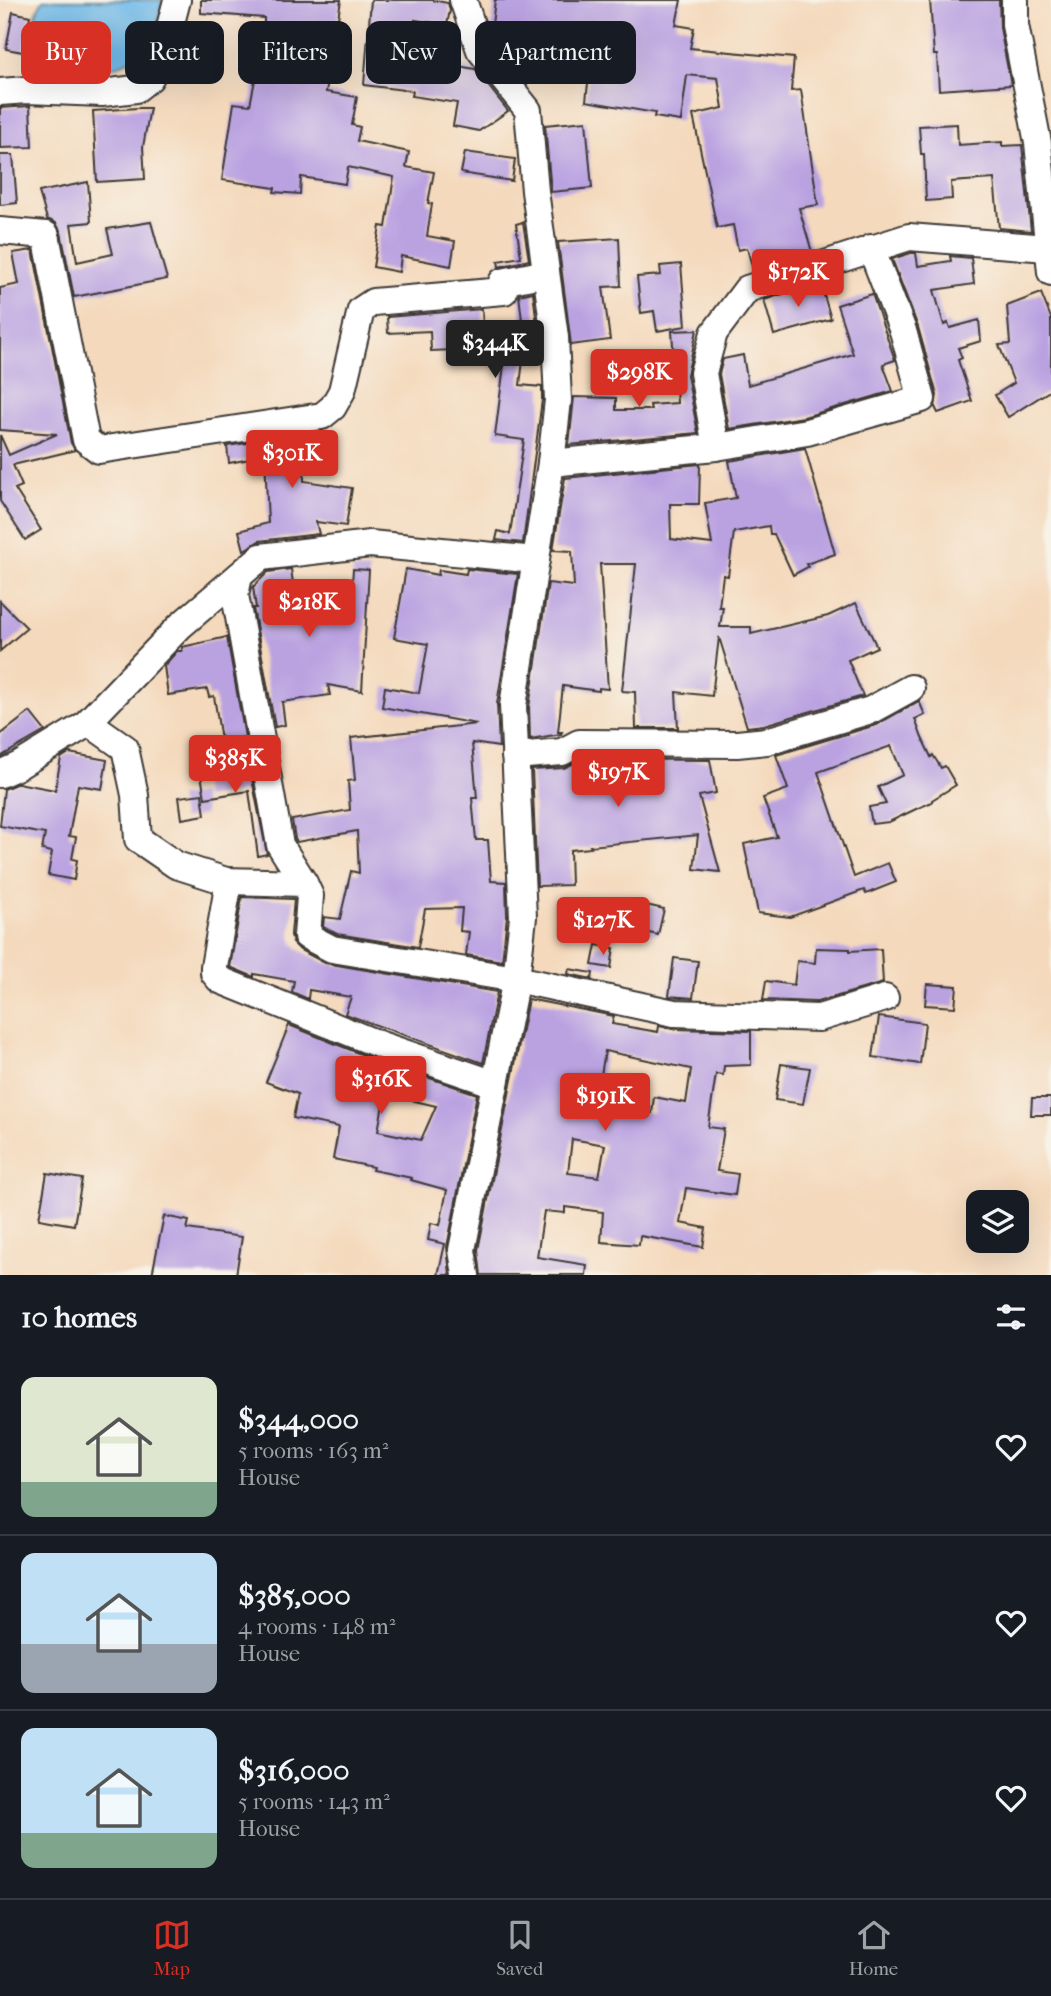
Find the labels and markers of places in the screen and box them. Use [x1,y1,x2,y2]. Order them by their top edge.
pin: $172K [749,250,847,309]
pin: $344K [446,320,544,380]
pin: $298K [590,350,688,409]
pin: $301K [243,430,341,490]
pin: $218K [260,580,358,639]
pin: $385K [186,736,284,795]
pin: $197K [569,750,667,809]
pin: $127K [554,898,652,957]
pin: $316K [332,1056,430,1116]
pin: $191K [556,1074,654,1133]

